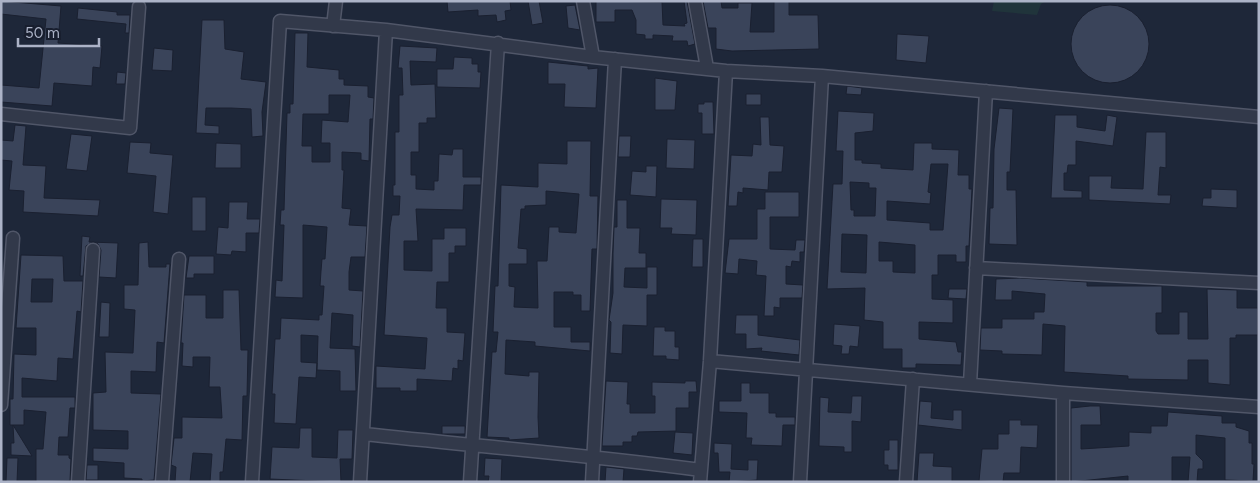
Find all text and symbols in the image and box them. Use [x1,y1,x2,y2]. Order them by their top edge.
scale bar [18,15,99,47]
text: 50 m [25,24,60,42]

